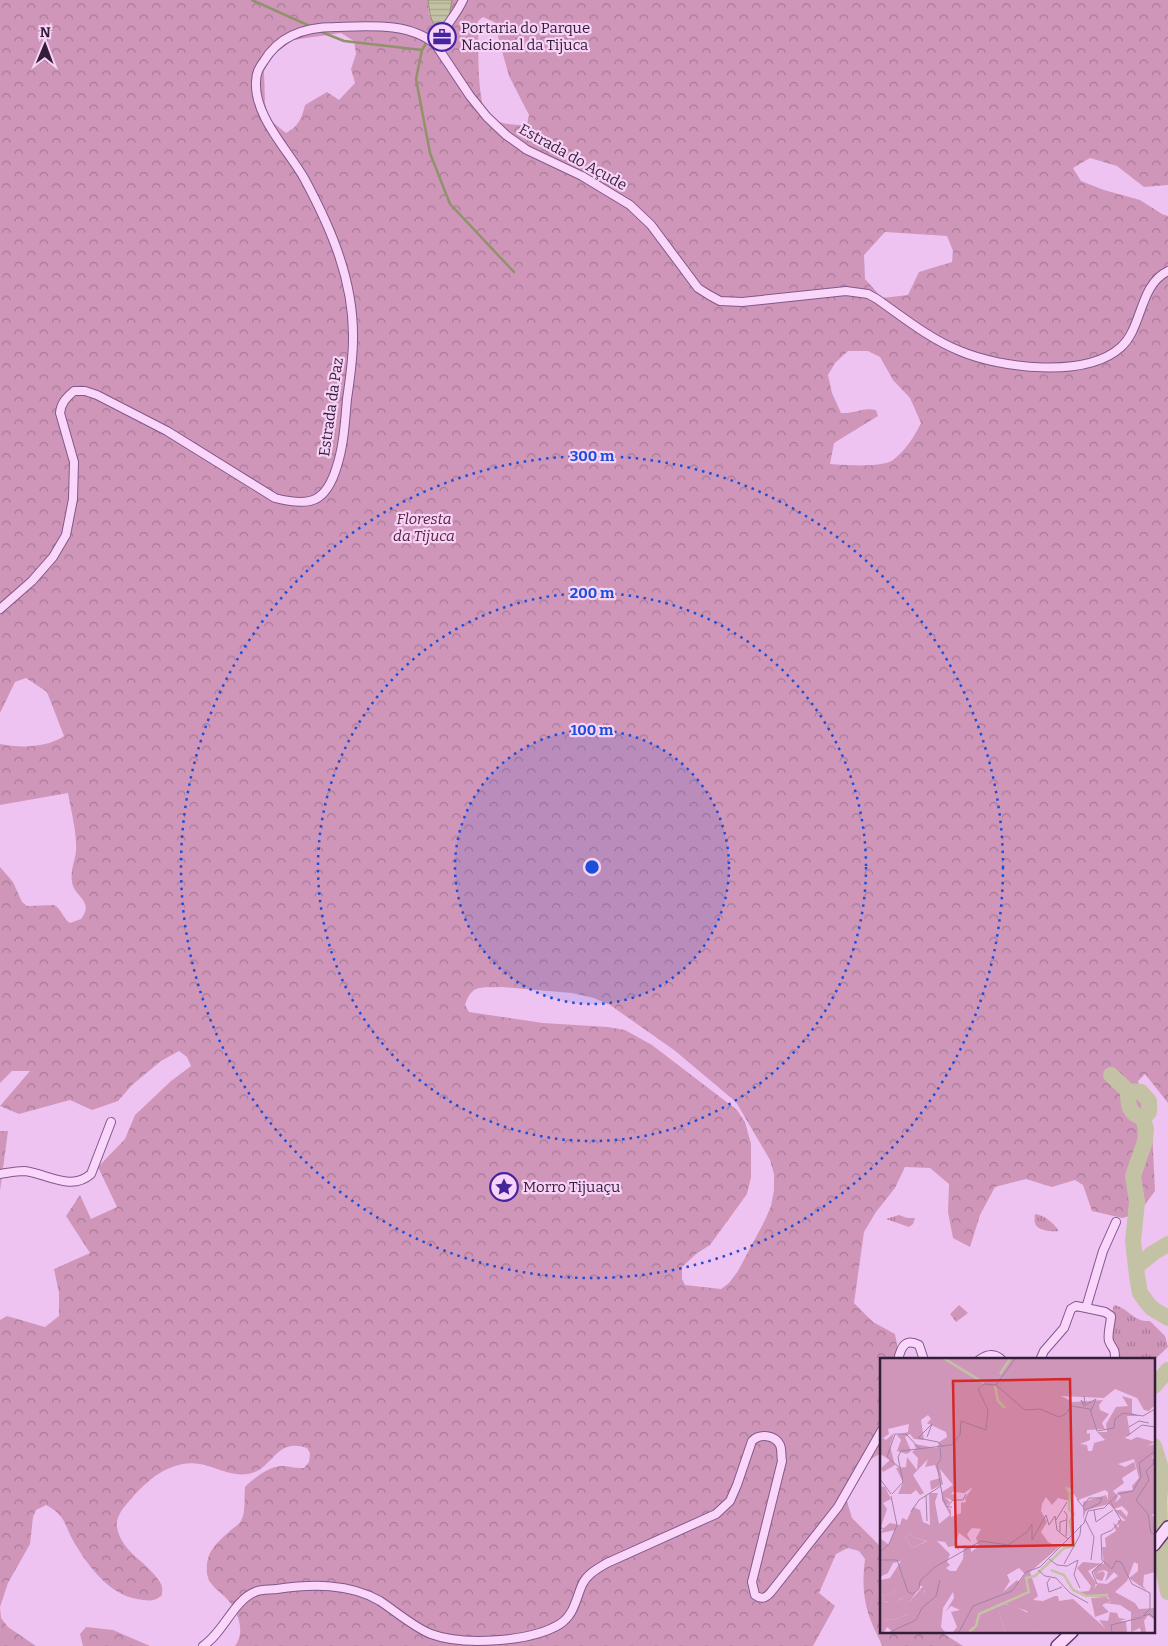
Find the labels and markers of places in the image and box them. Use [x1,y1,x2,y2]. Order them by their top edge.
place label: Portaria do Parque Nacional da Tijuca [461,19,590,54]
office icon: Portaria do Parque Nacional da Tijuca [427,22,457,52]
centre of rings [583,858,601,876]
place icon: Morro Tijuaçu [489,1172,519,1202]
place label: Morro Tijuaçu [523,1178,620,1196]

